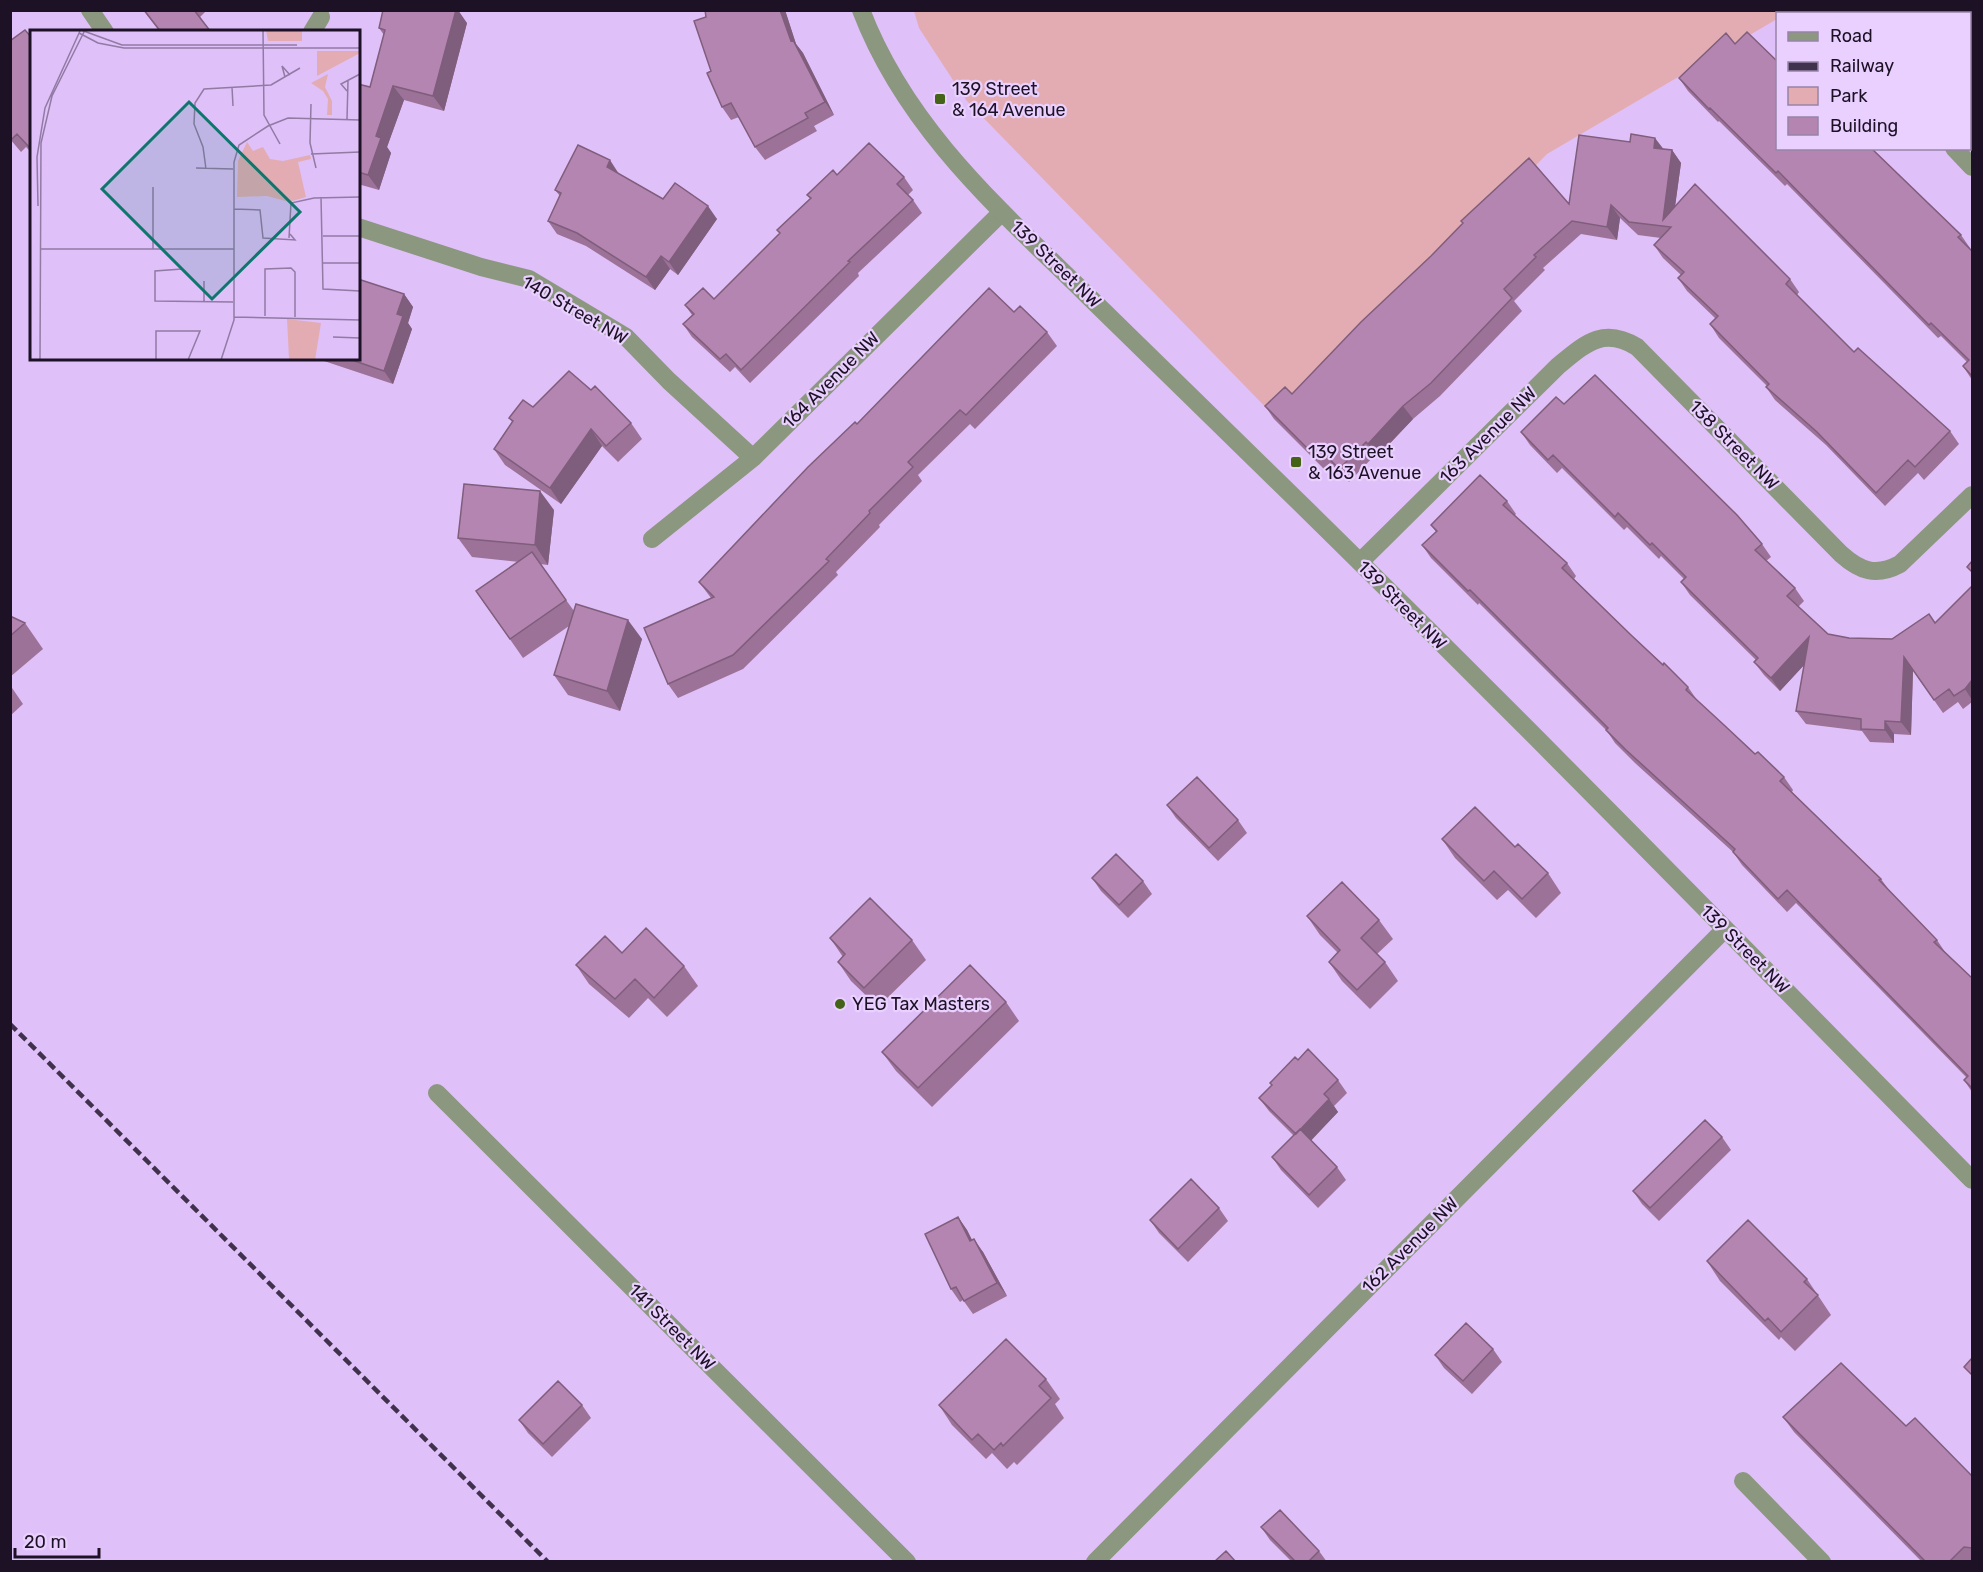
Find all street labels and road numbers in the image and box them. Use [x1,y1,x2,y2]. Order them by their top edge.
street label: 139 Street NW [1006,215,1106,313]
street label: 140 Street NW [518,271,632,349]
street label: 164 Avenue NW [778,327,884,433]
street label: 163 Avenue NW [1435,382,1541,488]
street label: 138 Street NW [1685,396,1783,494]
street label: 139 Street NW [1353,556,1451,654]
street label: 139 Street NW [1696,900,1794,998]
street label: 162 Avenue NW [1357,1192,1463,1298]
street label: 141 Street NW [624,1279,720,1375]

